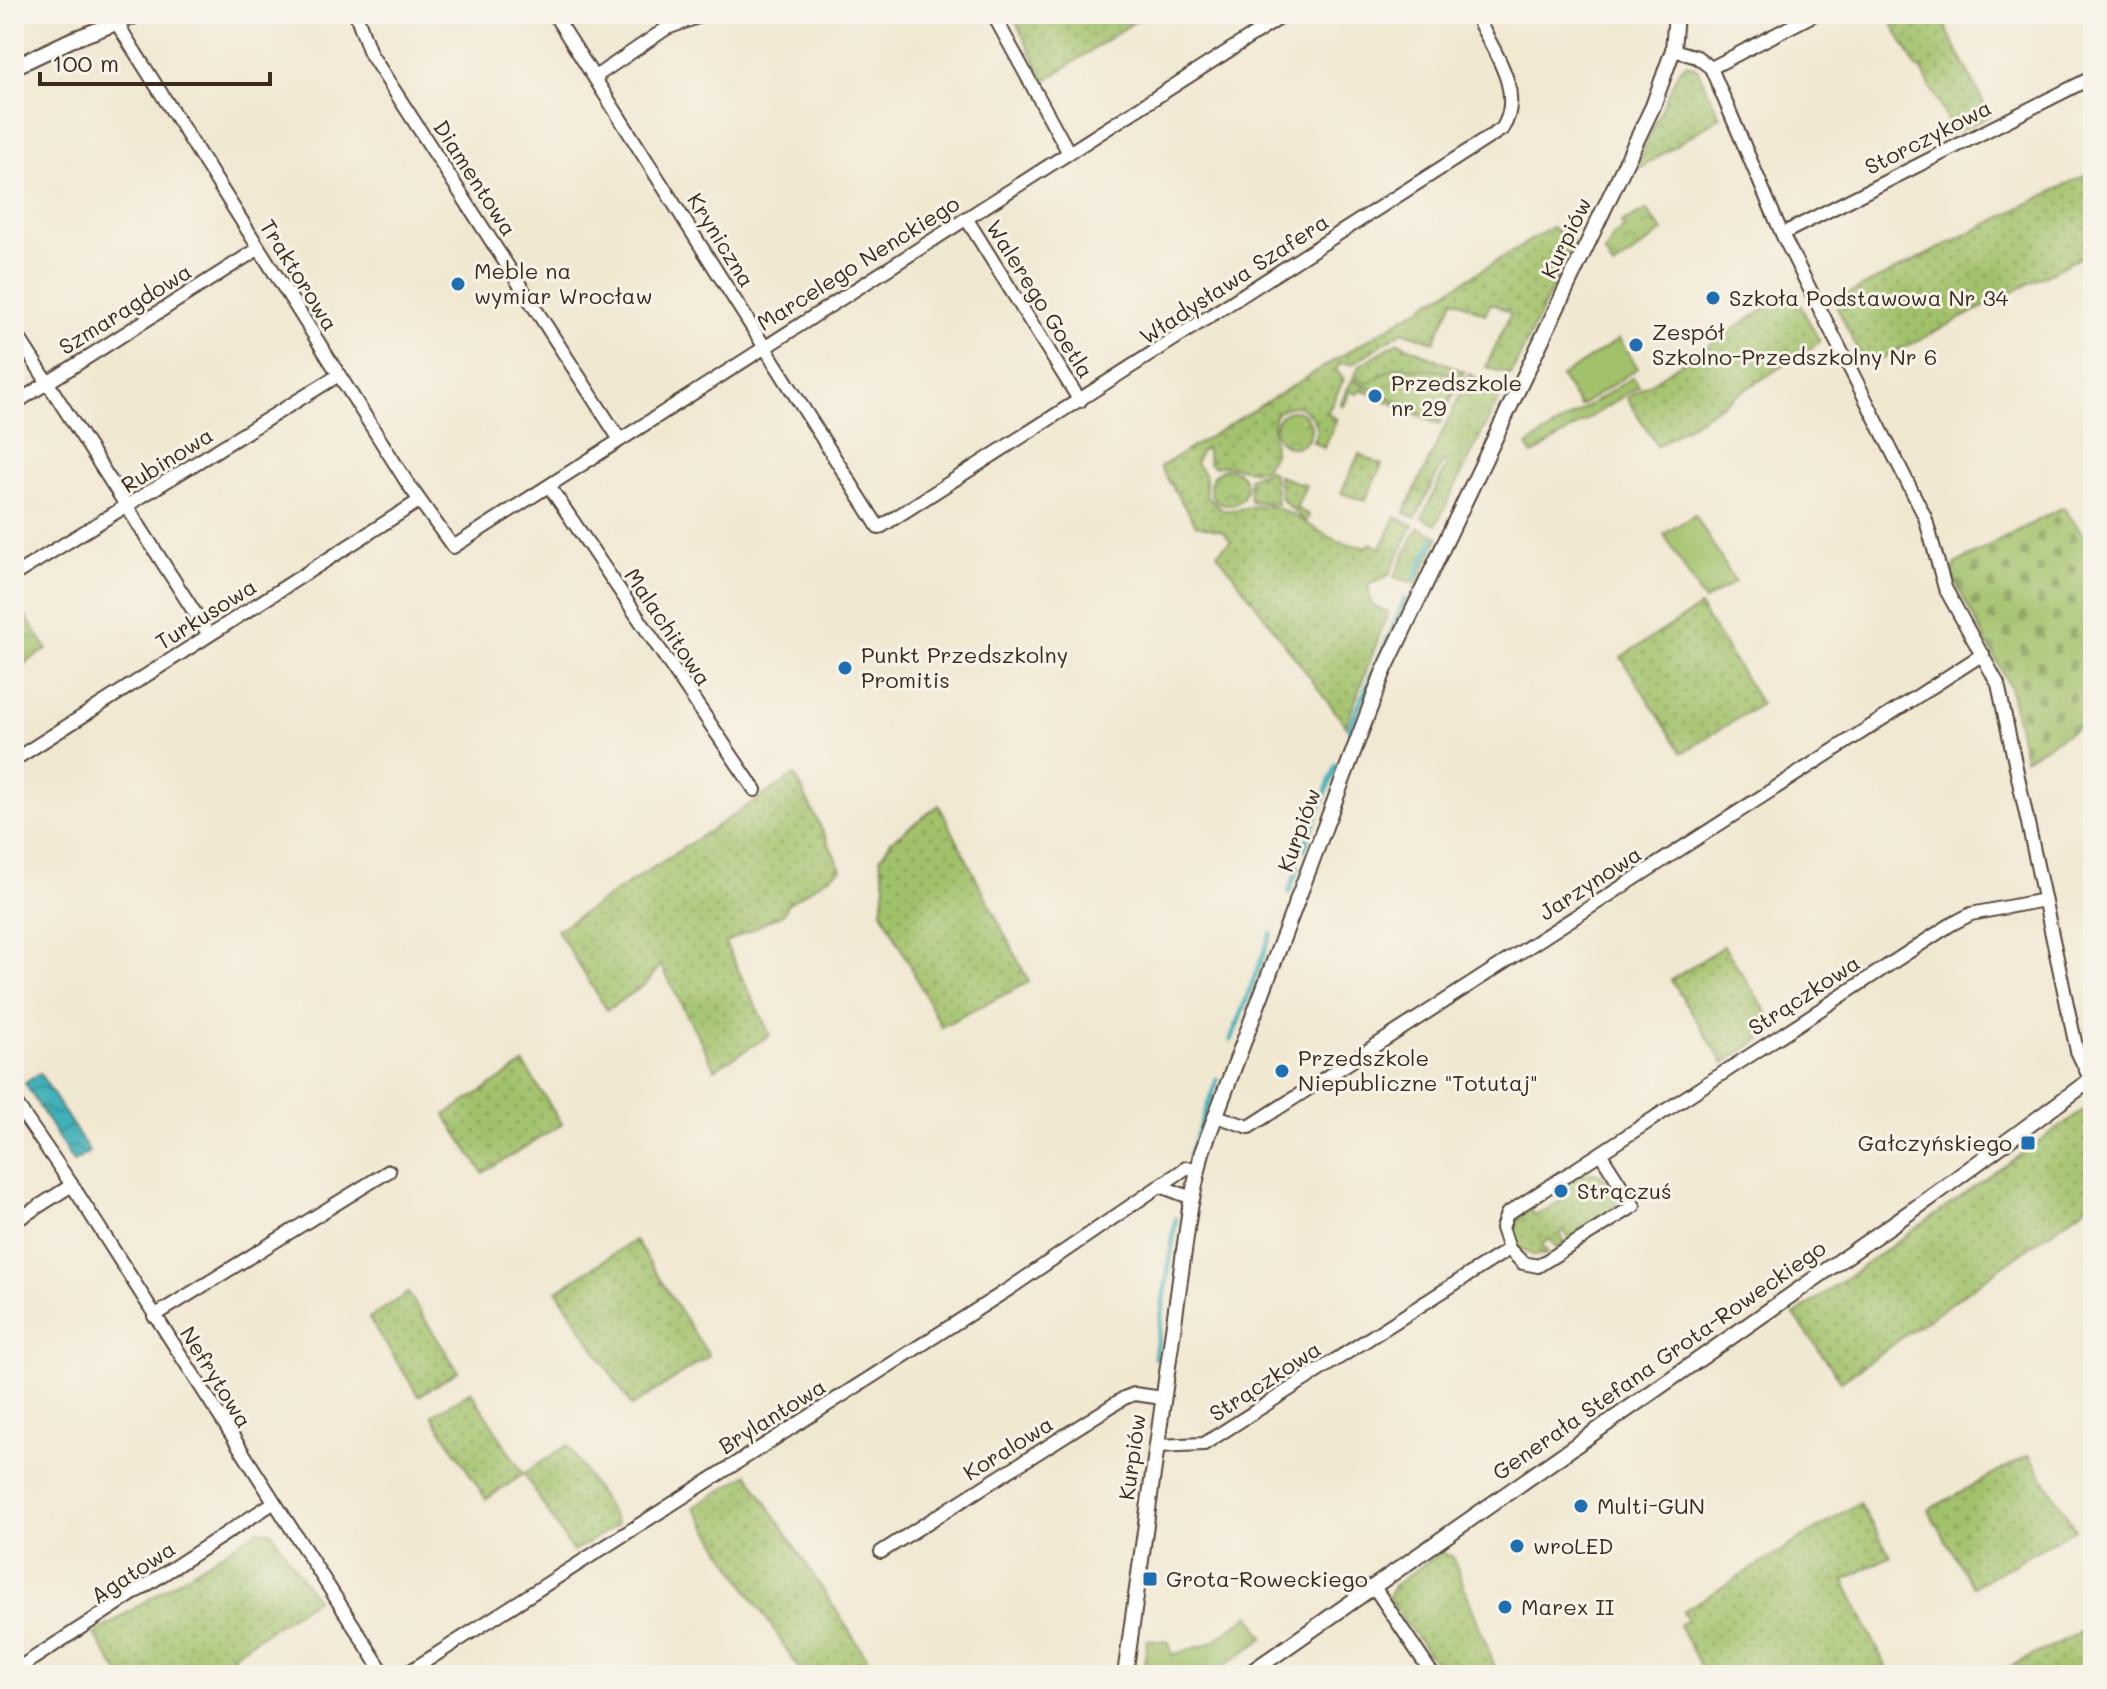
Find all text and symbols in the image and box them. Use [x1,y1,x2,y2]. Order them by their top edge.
scale bar [40,36,270,86]
text: 100 m [52,47,119,78]
street label: Storczykowa [1860,92,1996,181]
street label: Diamentowa [427,114,524,241]
street label: Kryniczna [681,187,762,292]
street label: Marcelego Nenckiego [751,188,964,337]
street label: Kurpiów [1533,192,1598,283]
street label: Władysława Szafera [1134,207,1334,351]
street label: Traktorowa [254,214,345,336]
street label: Walerego Goetla [980,214,1101,383]
street label: Szmaragdowa [53,256,197,361]
place label: Meble na wymiar Wrocław [474,256,653,310]
marker: Meble na wymiar Wrocław [449,275,467,293]
place label: Szkoła Podstawowa Nr 34 [1729,283,2009,312]
marker: Szkoła Podstawowa Nr 34 [1704,289,1722,307]
place label: Zespół Szkolno-Przedszkolny Nr 6 [1652,317,1937,371]
marker: Zespół Szkolno-Przedszkolny Nr 6 [1627,336,1645,354]
place label: Przedszkole nr 29 [1391,368,1522,422]
marker: Przedszkole nr 29 [1366,387,1384,405]
street label: Rubinowa [115,420,218,499]
street label: Malachitowa [618,562,718,691]
street label: Turkusowa [150,571,262,656]
place label: Punkt Przedszkolny Promitis [861,640,1068,694]
marker: Punkt Przedszkolny Promitis [836,659,854,677]
street label: Kurpiów [1270,784,1327,876]
street label: Jarzynowa [1533,839,1647,926]
street label: Strączkowa [1742,948,1865,1041]
place label: Przedszkole Niepubliczne "Totutaj" [1298,1043,1538,1097]
marker: Przedszkole Niepubliczne "Totutaj" [1273,1062,1291,1080]
place label: Gałczyńskiego [1858,1128,2012,1157]
marker: Gałczyńskiego [2019,1134,2037,1152]
place label: Strączuś [1577,1176,1672,1205]
marker: Strączuś [1552,1182,1570,1200]
street label: Generała Stefana Grota-Roweckiego [1486,1233,1831,1486]
street label: Nefrytowa [174,1321,259,1433]
street label: Strączkowa [1203,1334,1326,1427]
street label: Brylantowa [713,1371,831,1460]
street label: Koralowa [957,1409,1058,1487]
street label: Kurpiów [1111,1412,1152,1502]
place label: Multi-GUN [1597,1491,1705,1520]
marker: Multi-GUN [1572,1497,1590,1515]
place label: wroLED [1533,1531,1613,1560]
street label: Agatowa [85,1533,181,1610]
marker: wroLED [1508,1537,1526,1555]
place label: Grota-Roweckiego [1166,1564,1368,1593]
marker: Grota-Roweckiego [1141,1570,1159,1588]
place label: Marex II [1521,1592,1614,1621]
marker: Marex II [1496,1598,1514,1616]

